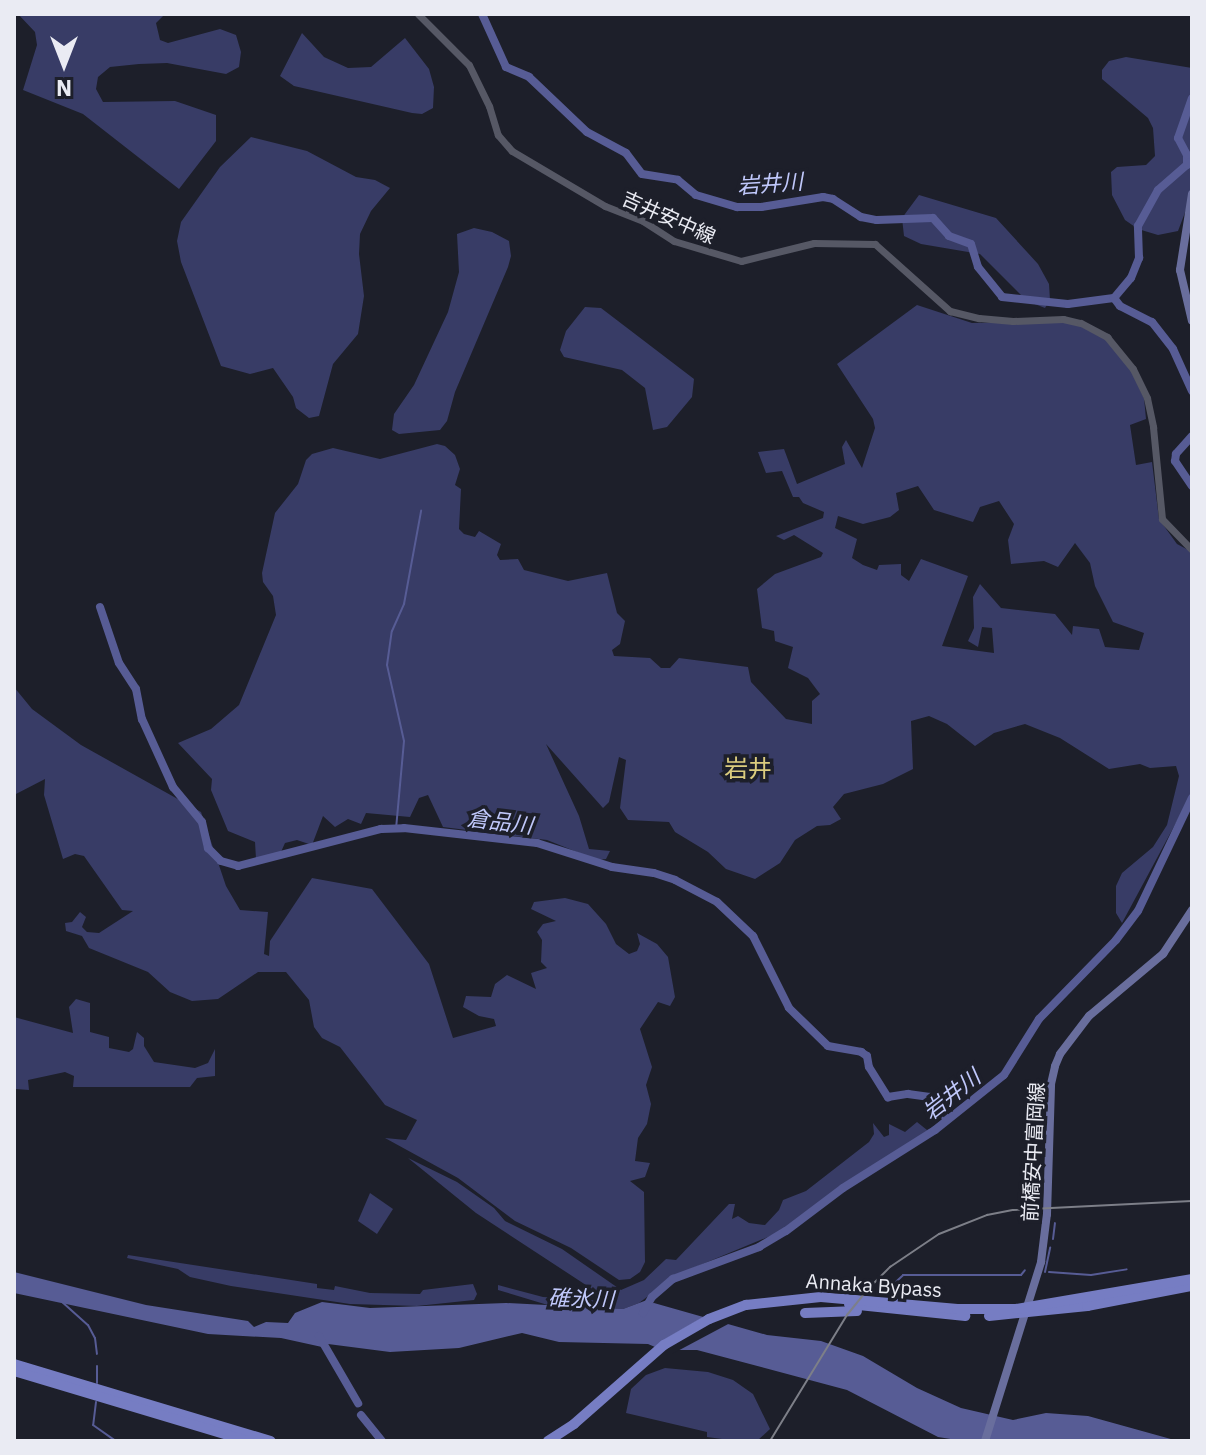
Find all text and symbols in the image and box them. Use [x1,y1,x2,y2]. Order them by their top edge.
north arrow [24,24,104,104]
text: N [56,74,72,103]
water label: 岩井川 [736,168,804,198]
street label: 吉井安中線 [618,186,720,248]
district label: 岩井 [724,755,772,783]
water label: 倉品川 [466,804,534,838]
water label: 岩井川 [917,1063,985,1125]
street label: 前橋安中富岡線 [1017,1081,1049,1223]
street label: Annaka Bypass [805,1268,943,1302]
water label: 碓氷川 [548,1284,614,1312]

